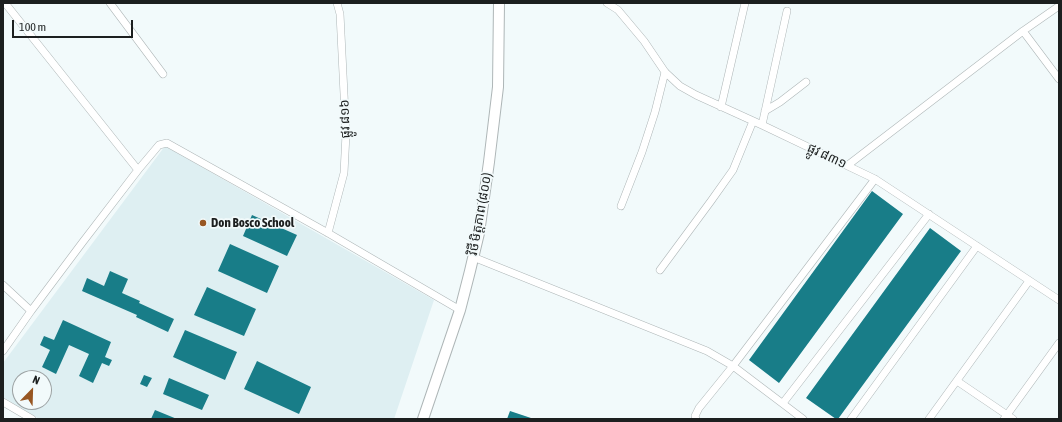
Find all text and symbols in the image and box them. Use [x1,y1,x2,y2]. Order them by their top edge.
scale bar [14,12,135,38]
text: 100 m [19,20,46,34]
street label: ផ្លូវ ៨១៦ [337,99,353,139]
street label: ផ្លូវ ៨៣១ [805,140,849,172]
street label: វិថី មិត្តភាព (៨០០) [465,171,495,257]
place label: Don Bosco School [211,215,294,231]
marker: Don Bosco School [198,218,208,228]
north arrow [12,370,52,410]
text: N [31,373,42,387]

